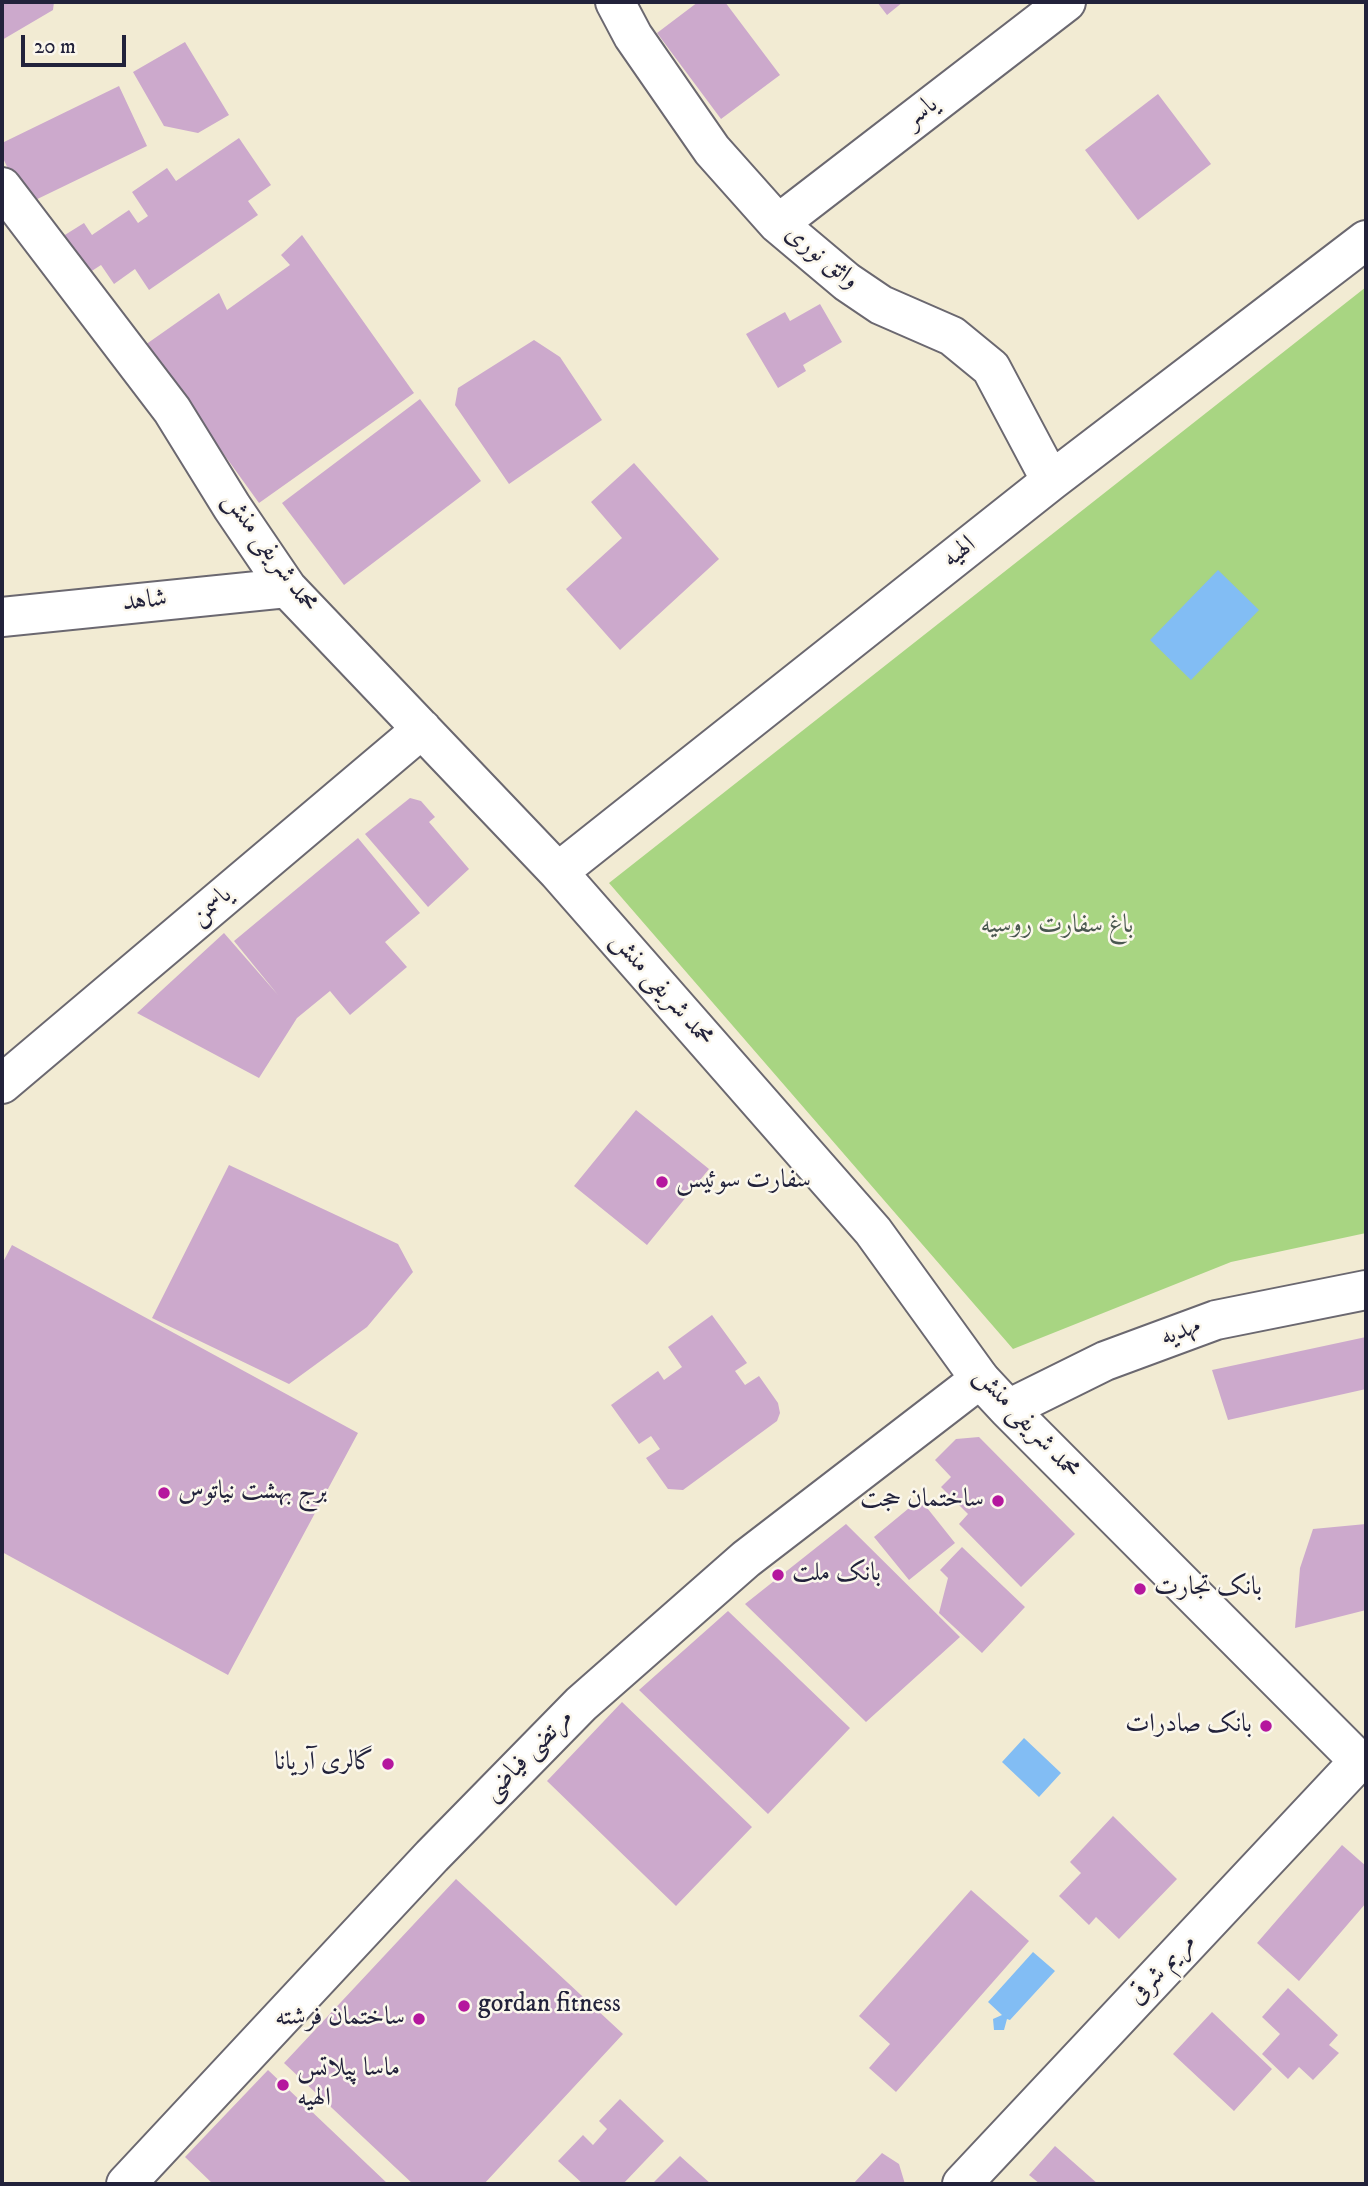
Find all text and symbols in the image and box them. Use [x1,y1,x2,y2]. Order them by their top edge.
scale bar [24,21,130,65]
text: 20 m [34,34,76,60]
street label: یاسر [899,90,945,136]
street label: واثق نوری [778,219,864,297]
street label: محمد شریفی منش [215,486,323,620]
street label: الهیه [937,530,983,576]
street label: شاهد [121,584,169,620]
street label: یاسمن [185,881,239,933]
park label: باغ سفارت روسیه [981,911,1133,943]
street label: محمد شریفی منش [603,926,719,1054]
place label: سفارت سوئیس [676,1166,811,1198]
marker: سفارت سوئیس [654,1174,670,1190]
street label: مهدیه [1156,1311,1206,1355]
street label: محمد شریفی منش [966,1362,1086,1486]
place label: برج بهشت نیاتوس [178,1477,327,1509]
marker: برج بهشت نیاتوس [156,1485,172,1501]
place label: ساختمان حجت [860,1485,984,1517]
marker: ساختمان حجت [990,1493,1006,1509]
place label: بانک ملت [792,1559,881,1591]
marker: بانک ملت [770,1567,786,1583]
place label: بانک تجارت [1154,1573,1262,1605]
marker: بانک تجارت [1132,1581,1148,1597]
street label: مرتضی فیاضی [477,1703,581,1809]
place label: بانک صادرات [1125,1710,1252,1742]
marker: بانک صادرات [1258,1718,1274,1734]
place label: گالری آریانا [274,1748,374,1780]
marker: گالری آریانا [380,1756,396,1772]
street label: مریم شرقی [1122,1928,1204,2012]
place label: gordan fitness [478,1990,621,2022]
marker: gordan fitness [456,1998,472,2014]
place label: ساختمان فرشته [275,2003,405,2035]
marker: ساختمان فرشته [411,2011,427,2027]
place label: ماسا پیلاتس الهیه [297,2054,400,2116]
marker: ماسا پیلاتس الهیه [275,2077,291,2093]

